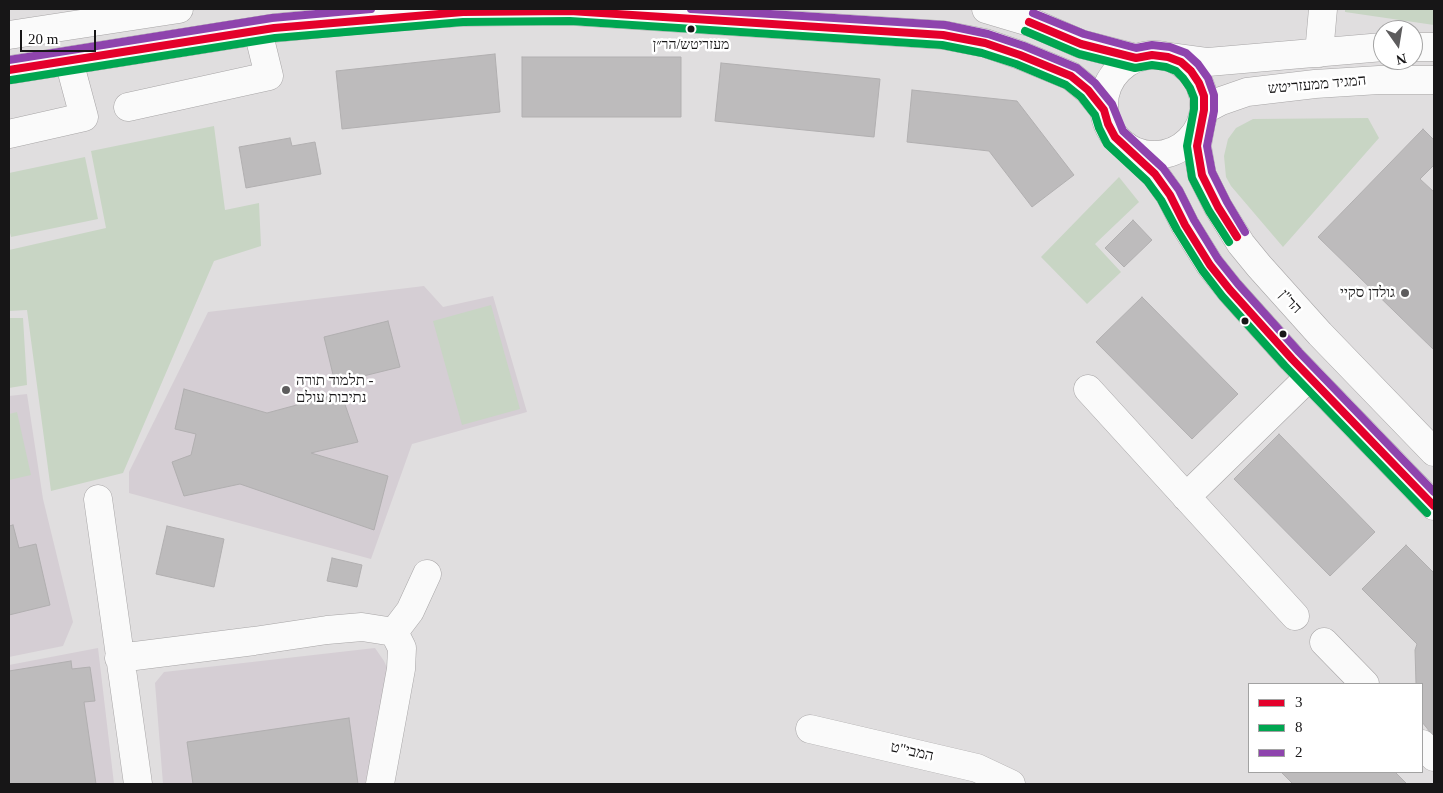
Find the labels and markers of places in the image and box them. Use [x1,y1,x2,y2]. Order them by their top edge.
marker: מעזריטש/הר״ן [686,24,696,34]
place label: מעזריטש/הר״ן [653,37,729,53]
place label: גולדן סקיי [1340,284,1395,302]
marker: גולדן סקיי [1399,287,1411,299]
unlabelled marker [1240,316,1250,326]
unlabelled marker [1278,329,1288,339]
place label: תלמוד תורה - נתיבות עולם [296,372,374,407]
marker: תלמוד תורה - נתיבות עולם [280,384,292,396]

